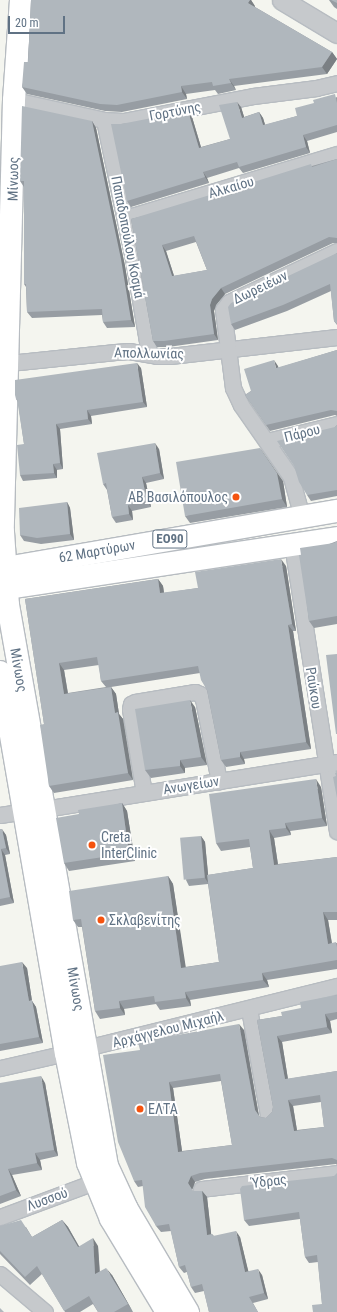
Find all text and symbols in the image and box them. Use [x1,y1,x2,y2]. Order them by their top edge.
scale bar [10,8,67,34]
text: 20 m [15,16,39,30]
street label: Γορτύνης [148,98,202,124]
street label: Μίνωος [4,157,22,201]
street label: Αλκαίου [206,172,256,202]
street label: Παπαδοπούλου Κοσμά [108,175,148,299]
street label: Δωρειέων [230,267,290,307]
street label: Απολλωνίας [114,344,184,362]
street label: Πάρου [282,420,322,446]
place label: ΑΒ Βασιλόπουλος [128,489,228,505]
marker: ΑΒ Βασιλόπουλος [231,492,241,502]
road number: ΕΟ90 [152,528,188,550]
street label: 62 Μαρτύρων [57,536,137,566]
street label: Μίνωος [7,647,31,693]
street label: Ραύκου [302,666,326,710]
street label: Ανωγείων [162,772,220,798]
place label: Creta InterClinic [101,829,157,862]
marker: Creta InterClinic [86,839,98,851]
place label: Σκλαβενίτης [109,912,181,928]
marker: Σκλαβενίτης [96,915,106,925]
street label: Μίνωος [64,966,88,1012]
street label: Αρχάγγελου Μιχαήλ [111,1007,225,1051]
place label: ΕΛΤΑ [148,1101,178,1117]
marker: ΕΛΤΑ [135,1104,145,1114]
street label: Ύδρας [250,1171,288,1191]
street label: Λυσσού [24,1184,70,1214]

